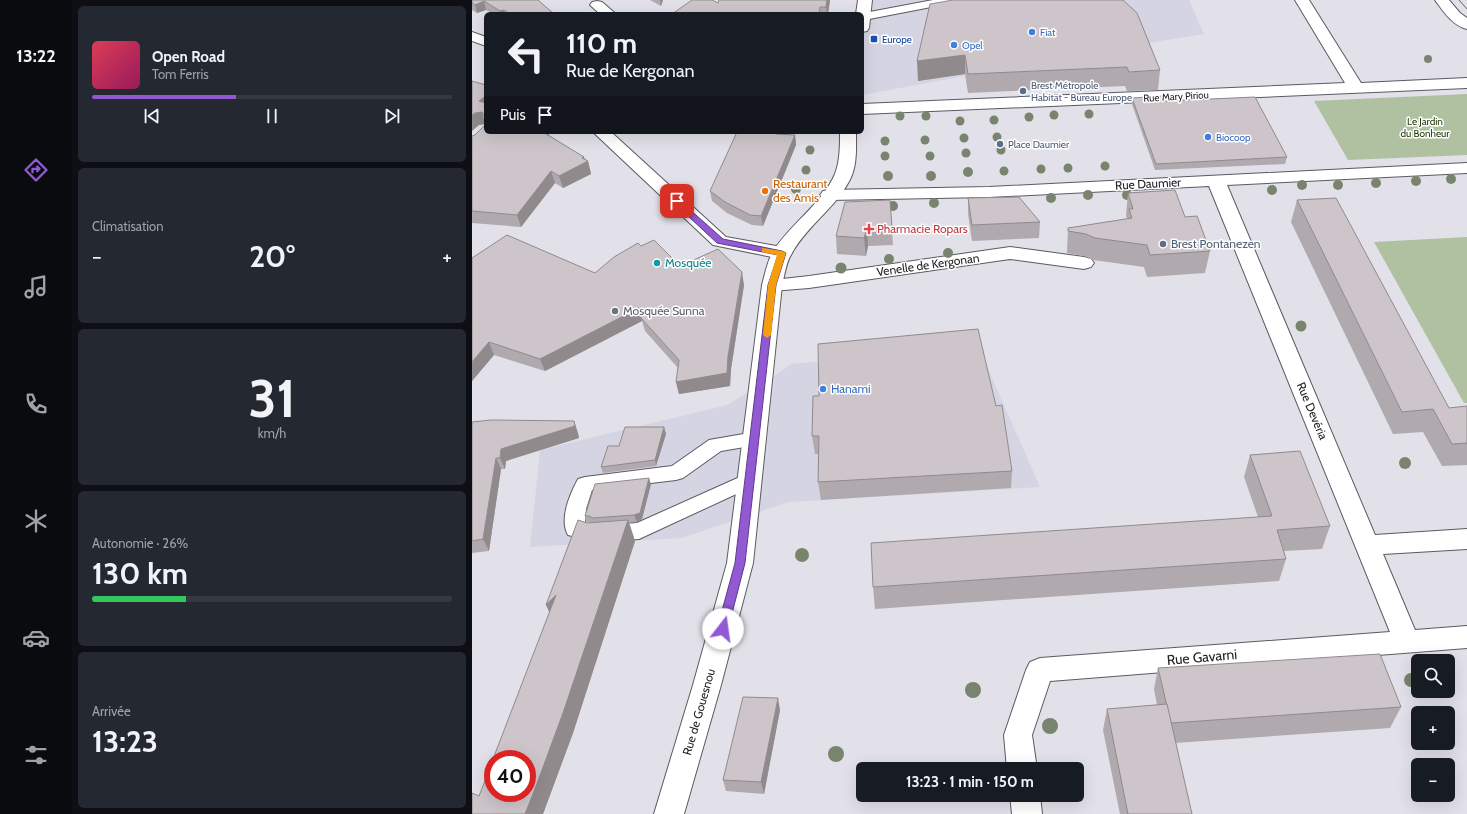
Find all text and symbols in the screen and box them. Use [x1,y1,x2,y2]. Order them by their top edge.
text: 110 m [566,26,637,60]
place label: Fiat [1040,26,1056,39]
marker: Fiat [1027,27,1037,37]
icon: left [500,28,552,80]
place label: Europe [882,33,912,46]
marker: Europe [869,34,879,44]
place label: Opel [962,39,983,52]
marker: Opel [949,40,959,50]
text: 13:22 [16,45,56,67]
text: Open Road [152,48,225,66]
text: Rue de Kergonan [566,60,695,82]
text: Tom Ferris [152,66,209,82]
place label: Brest Métropole Habitat - Bureau Europe [1031,79,1132,104]
marker: Brest Métropole Habitat - Bureau Europe [1018,86,1028,96]
street label: Rue Mary Piriou [1143,88,1209,105]
icon: arrive [534,104,556,126]
icon: previous [141,105,163,127]
icon: pause [261,105,283,127]
icon: next [381,105,403,127]
text: Puis [500,106,526,124]
park label: Le Jardin du Bonheur [1400,115,1450,140]
place label: Biocoop [1216,131,1251,144]
marker: Biocoop [1203,132,1213,142]
place label: Place Daumier [1008,138,1070,151]
marker: Place Daumier [995,139,1005,149]
icon: directions [22,156,50,184]
street label: Rue Daumier [1115,174,1181,193]
place label: Restaurant des Amis [773,176,827,205]
pin [660,184,694,218]
marker: Restaurant des Amis [760,186,770,196]
icon: arrive [666,190,688,212]
text: Climatisation [92,218,164,234]
place label: Pharmacie Ropars [877,221,968,236]
marker: Pharmacie Ropars [864,224,874,234]
place label: Brest Pontanezen [1171,236,1261,251]
text: 20° [249,238,295,275]
marker: Brest Pontanezen [1158,239,1168,249]
text: − [92,243,102,270]
text: + [442,243,452,270]
street label: Venelle de Kergonan [876,250,981,279]
place label: Mosquée [665,255,711,270]
marker: Mosquée [652,258,662,268]
icon: music [22,273,50,301]
place label: Mosquée Sunna [623,303,705,318]
marker: Mosquée Sunna [610,306,620,316]
text: 31 [248,367,296,430]
street label: Rue Devéria [1294,380,1331,442]
place label: Hanami [831,381,871,396]
marker: Hanami [818,384,828,394]
icon: phone [22,390,50,418]
text: km/h [258,425,286,441]
icon: climate [22,507,50,535]
text: Autonomie · 26% [92,535,188,551]
text: 130 km [92,555,188,592]
position arrow [702,608,744,650]
icon: car [22,624,50,652]
street label: Rue Gavarni [1166,645,1238,669]
map controls [1411,654,1455,802]
button: search [1411,654,1455,698]
street label: Rue de Gouesnou [679,667,718,757]
text: Arrivée [92,703,131,719]
button: + [1411,706,1455,750]
text: 13:23 [92,723,158,760]
icon: filters [22,741,50,769]
speed limit sign: 40 [484,750,536,802]
button: − [1411,758,1455,802]
text: 13:23 · 1 min · 150 m [906,773,1034,791]

